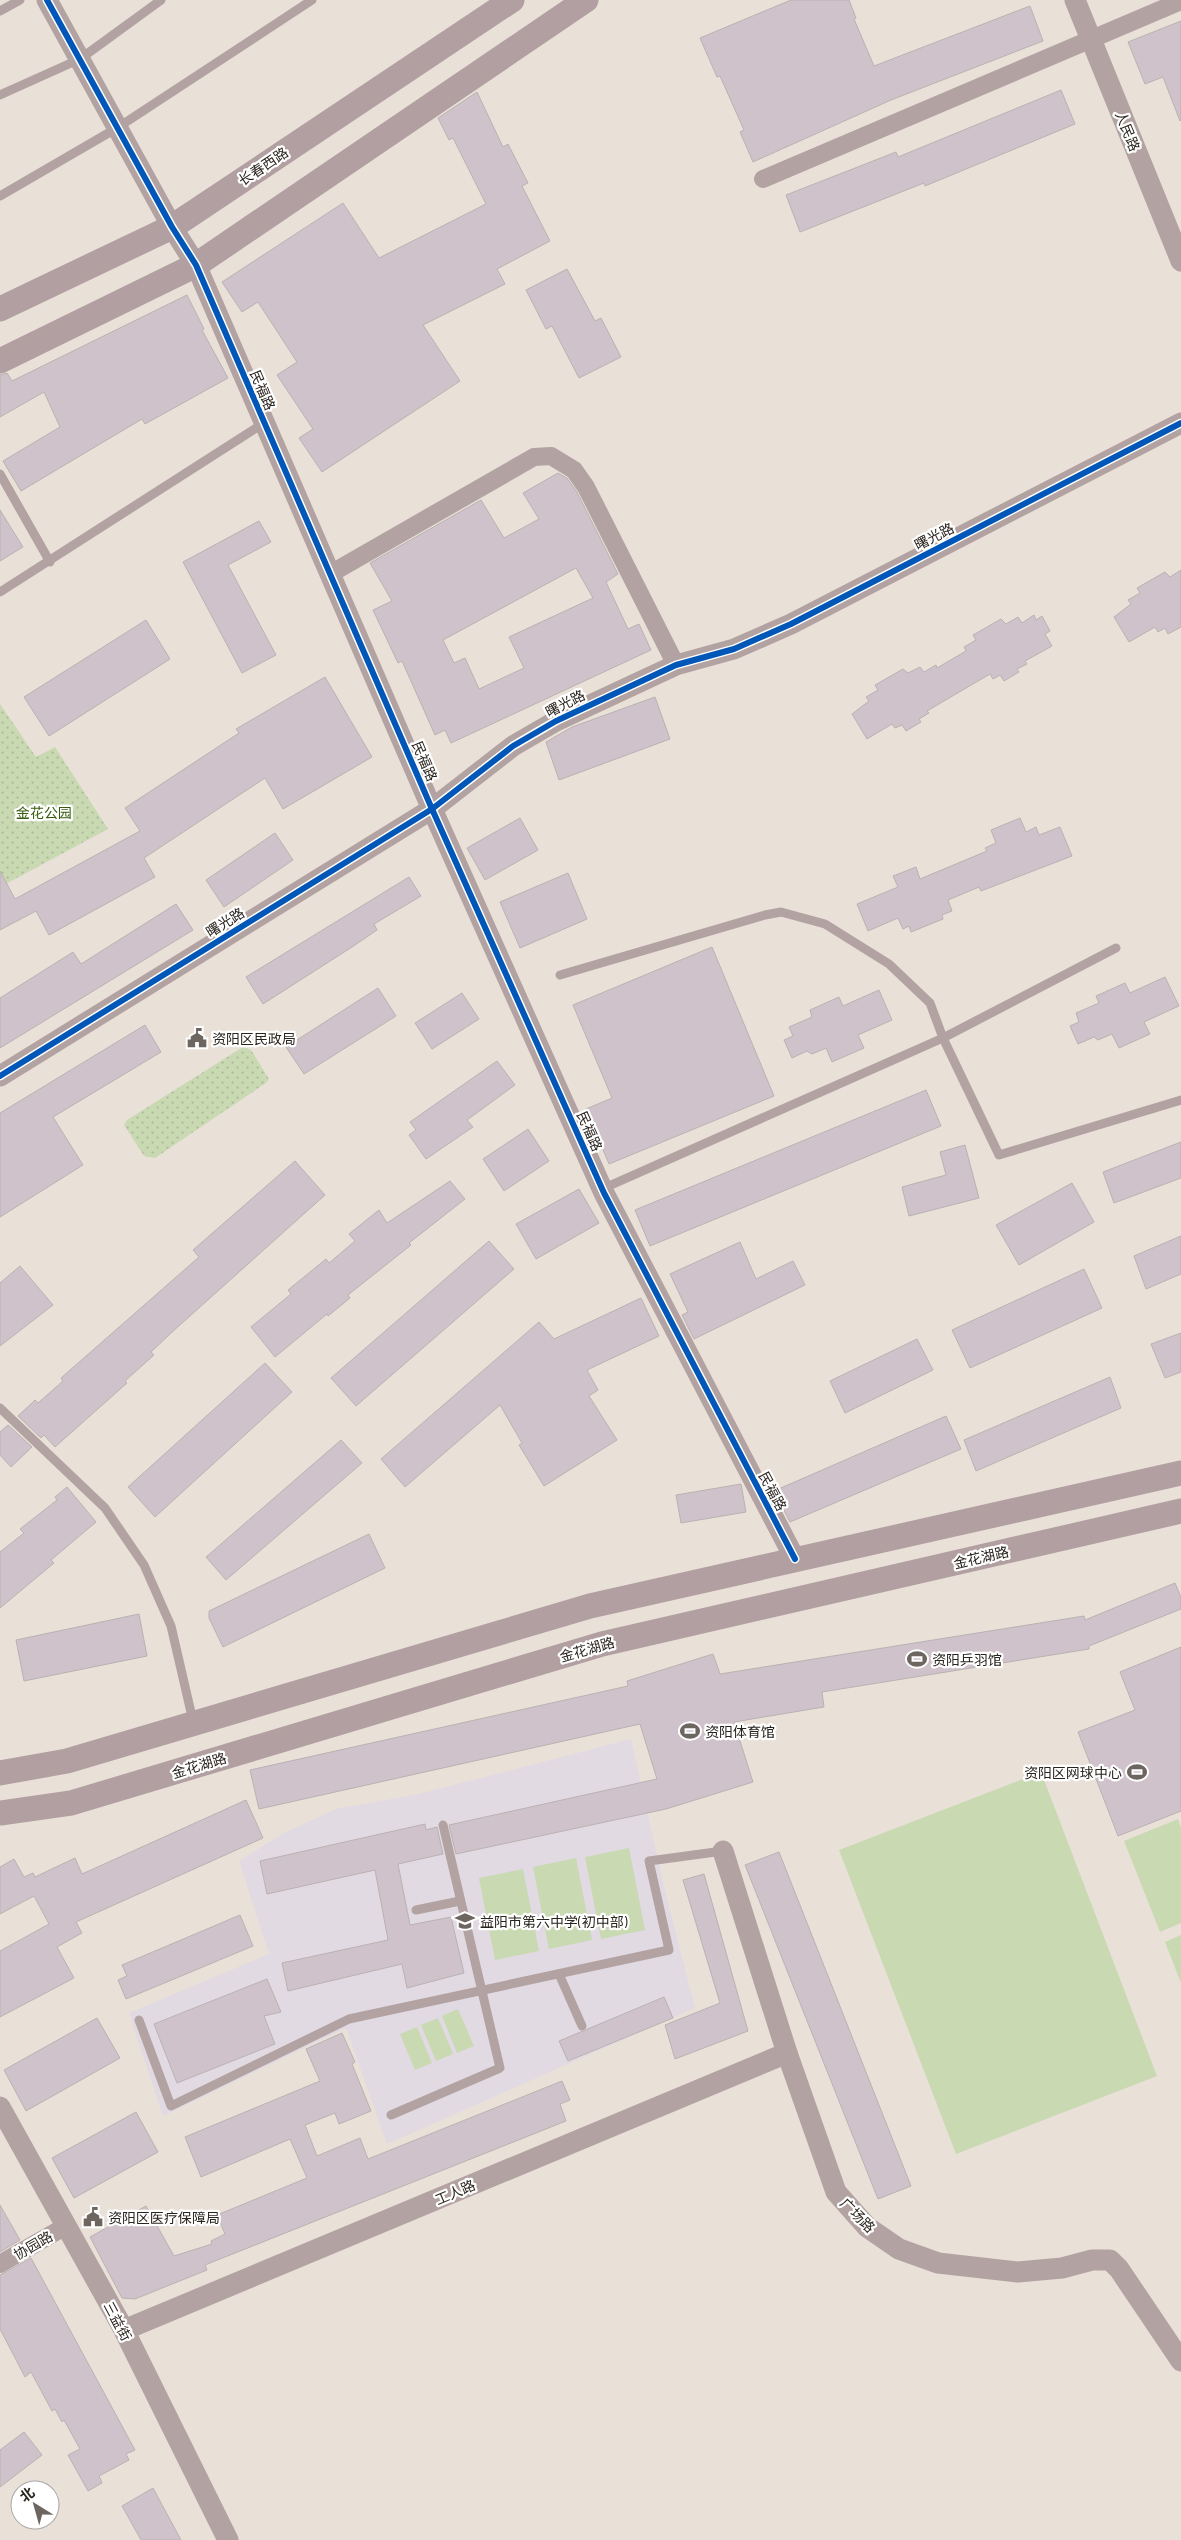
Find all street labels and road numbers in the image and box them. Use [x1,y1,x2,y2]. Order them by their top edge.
street label: 人民路 [1112,108,1144,154]
street label: 长春西路 [235,143,291,189]
street label: 民福路 [247,367,279,413]
street label: 曙光路 [911,519,957,553]
street label: 曙光路 [542,686,588,720]
street label: 民福路 [409,738,441,784]
street label: 曙光路 [203,904,247,940]
street label: 民福路 [574,1108,606,1154]
street label: 民福路 [756,1468,790,1514]
street label: 金花湖路 [952,1542,1010,1572]
street label: 金花湖路 [558,1633,616,1665]
street label: 金花湖路 [170,1749,228,1781]
street label: 工人路 [432,2176,478,2208]
street label: 广场路 [837,2194,879,2236]
street label: 协园路 [11,2227,55,2263]
street label: 三益街 [101,2298,135,2344]

